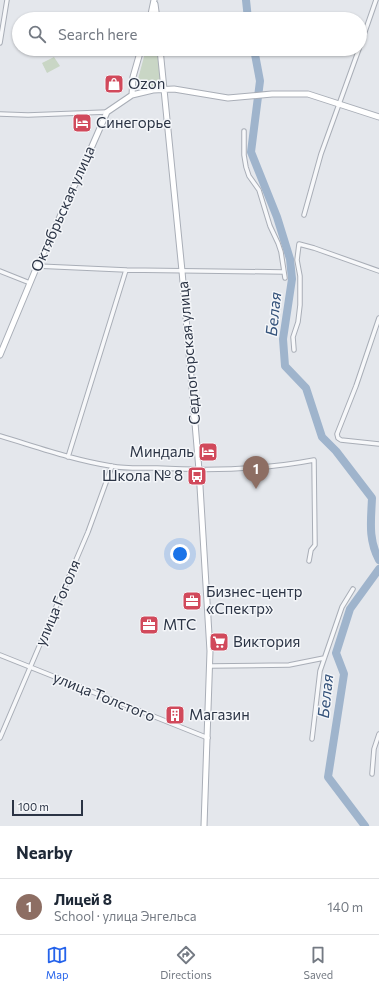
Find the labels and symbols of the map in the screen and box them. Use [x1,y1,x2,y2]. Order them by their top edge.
shop icon: Ozon [103,73,125,95]
place label: Ozon [128,74,165,92]
hotel icon: Синегорье [71,112,93,134]
place label: Синегорье [96,113,171,131]
street label: Октябрьская улица [26,143,98,274]
street label: Седлогорская улица [173,281,203,426]
water label: Белая [261,291,284,337]
hotel icon: Миндаль [197,441,219,463]
place label: Миндаль [130,442,194,460]
pin: 1 [243,456,269,489]
bus stop icon: Школа № 8 [186,465,208,487]
place label: Школа № 8 [102,466,183,484]
your location [170,544,190,564]
street label: улица Гоголя [31,557,83,648]
place label: Бизнес-центр «Спектр» [206,582,302,617]
office icon: Бизнес-центр «Спектр» [181,590,203,612]
office icon: МТС [138,614,160,636]
place label: МТС [163,615,196,633]
supermarket icon: Виктория [208,631,230,653]
place label: Виктория [233,632,300,650]
street label: улица Толстого [51,667,158,725]
water label: Белая [313,673,336,719]
building icon: Магазин [164,704,186,726]
place label: Магазин [189,705,250,723]
scale bar [12,798,83,817]

